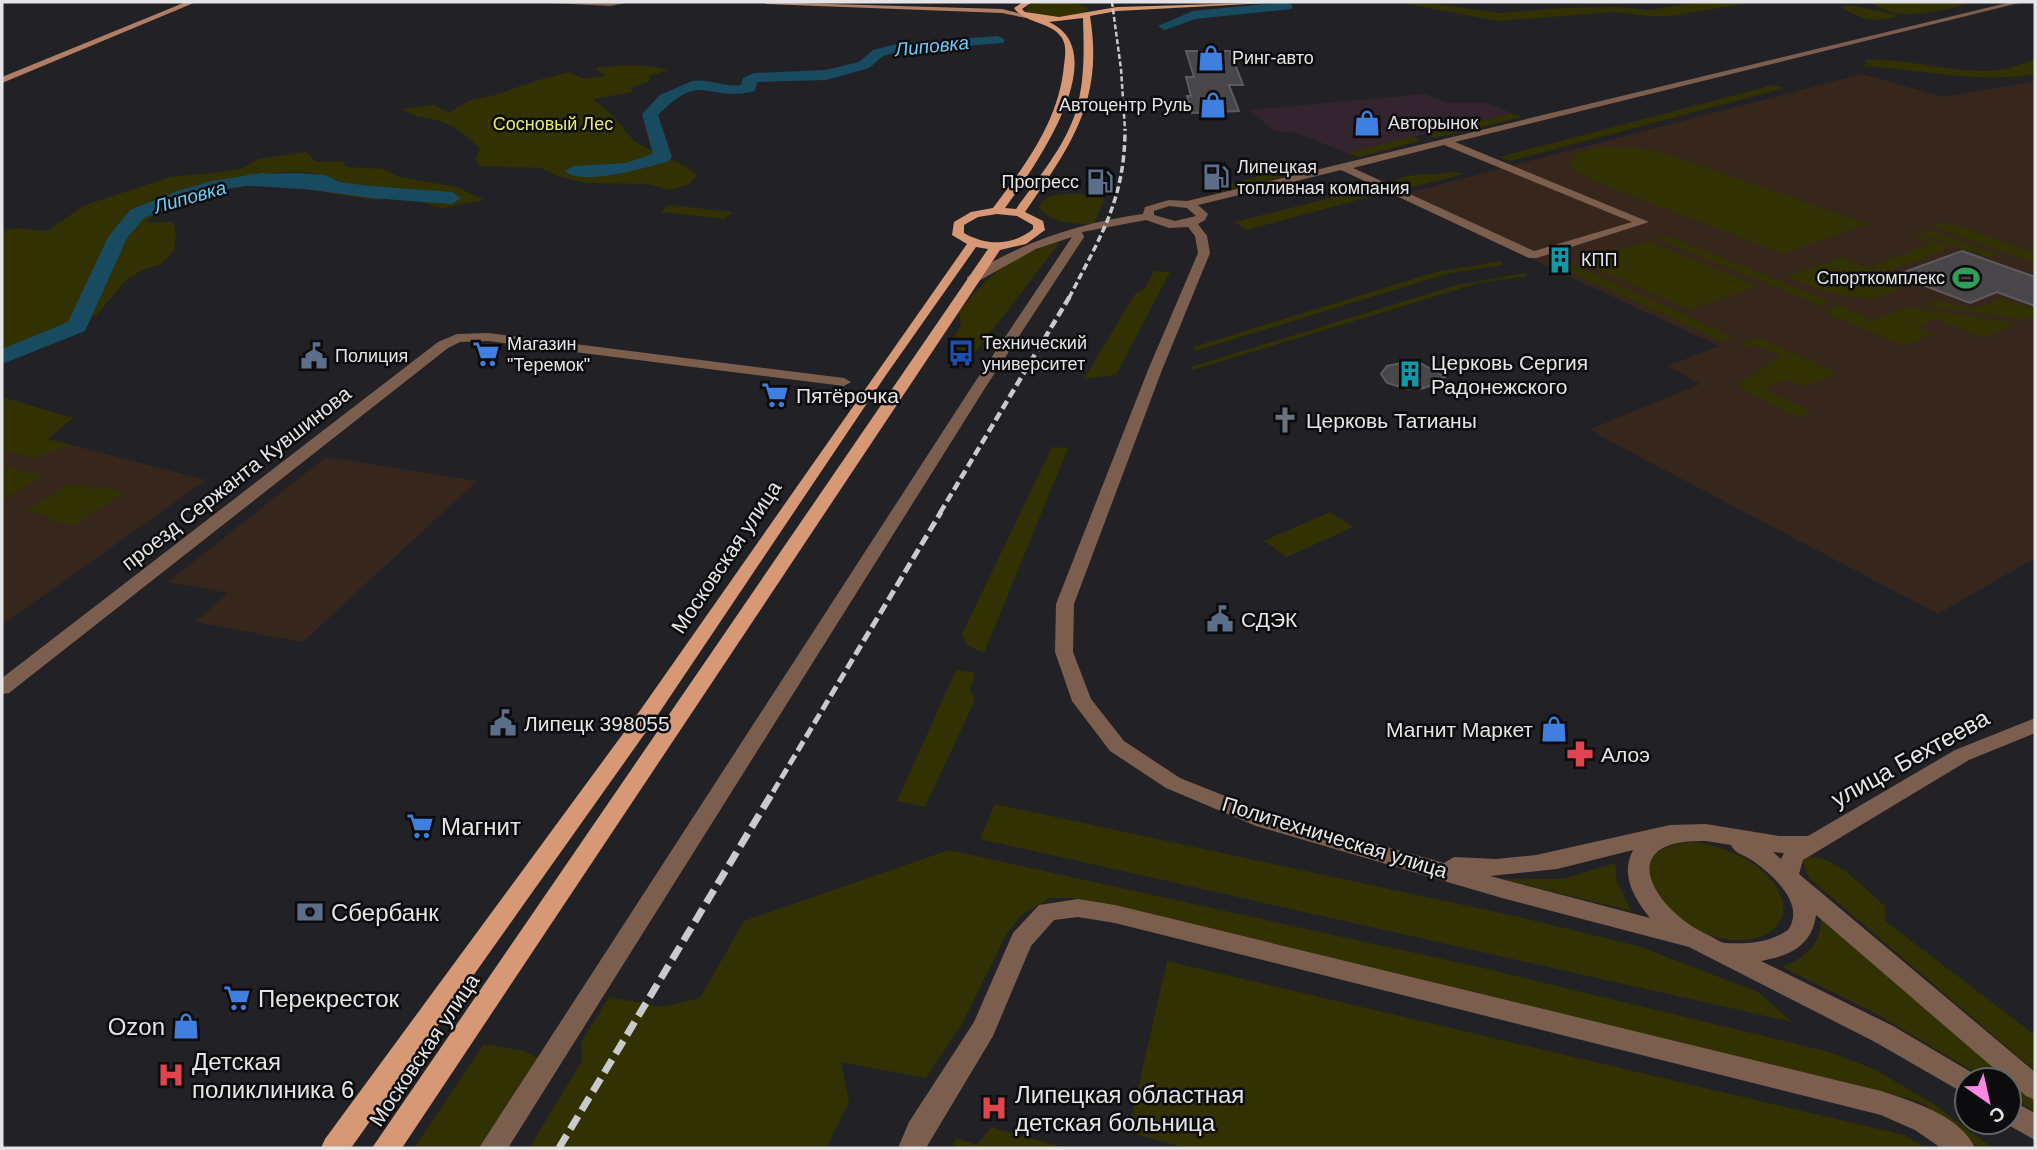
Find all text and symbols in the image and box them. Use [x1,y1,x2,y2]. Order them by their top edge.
water label: Липовка [892,32,970,61]
shop icon: Ринг-авто [1196,43,1226,73]
place label: Ринг-авто [1232,48,1314,68]
shop icon: Автоцентр Руль [1198,90,1228,120]
place label: Автоцентр Руль [1059,95,1192,115]
shop icon: Авторынок [1352,108,1382,138]
place label: Авторынок [1388,113,1478,133]
park label: Сосновый Лес [493,114,613,134]
place label: Липецкая топливная компания [1237,157,1410,198]
fuel station icon: Липецкая топливная компания [1201,162,1231,192]
fuel station icon: Прогресс [1085,167,1115,197]
place label: Прогресс [1001,172,1079,192]
water label: Липовка [150,177,228,218]
building icon: КПП [1545,245,1575,275]
place label: КПП [1581,250,1617,270]
sports icon: Спорткомплекс [1951,263,1981,293]
place label: Спорткомплекс [1817,268,1945,288]
place label: Технический университет [982,333,1087,374]
place label: Магазин "Теремок" [507,334,590,375]
bus stop icon: Технический университет [946,338,976,368]
supermarket icon: Магазин "Теремок" [471,339,501,369]
public building icon: Полиция [299,341,329,371]
place label: Полиция [335,346,408,366]
place label: Церковь Сергия Радонежского [1431,351,1588,398]
building icon: Церковь Сергия Радонежского [1395,359,1425,389]
supermarket icon: Пятёрочка [760,380,790,410]
street label: проезд Сержанта Кувшинова [117,381,355,575]
place label: Пятёрочка [796,384,899,407]
church icon: Церковь Татианы [1270,405,1300,435]
place label: Церковь Татианы [1306,409,1477,432]
street label: Московская улица [667,476,786,638]
public building icon: СДЭК [1205,604,1235,634]
place label: СДЭК [1241,608,1298,631]
street label: улица Бехтеева [1826,703,1994,813]
public building icon: Липецк 398055 [488,708,518,738]
place label: Липецк 398055 [524,712,670,735]
shop icon: Магнит Маркет [1539,714,1569,744]
place label: Магнит Маркет [1386,718,1533,741]
pharmacy icon: Алоэ [1565,739,1595,769]
place label: Алоэ [1601,743,1650,766]
street label: Политехническая улица [1220,792,1451,882]
supermarket icon: Магнит [405,811,435,841]
place label: Магнит [441,813,521,840]
bank icon: Сбербанк [295,897,325,927]
place label: Сбербанк [331,899,439,926]
street label: Московская улица [365,969,484,1131]
supermarket icon: Перекресток [222,983,252,1013]
place label: Перекресток [258,985,400,1012]
shop icon: Ozon [171,1011,201,1041]
place label: Ozon [108,1013,165,1040]
place label: Детская поликлиника 6 [192,1048,354,1103]
hospital icon: Детская поликлиника 6 [156,1060,186,1090]
north arrow [1953,1066,2023,1136]
place label: Липецкая областная детская больница [1015,1081,1244,1136]
hospital icon: Липецкая областная детская больница [979,1093,1009,1123]
text: С [1985,1102,2009,1127]

